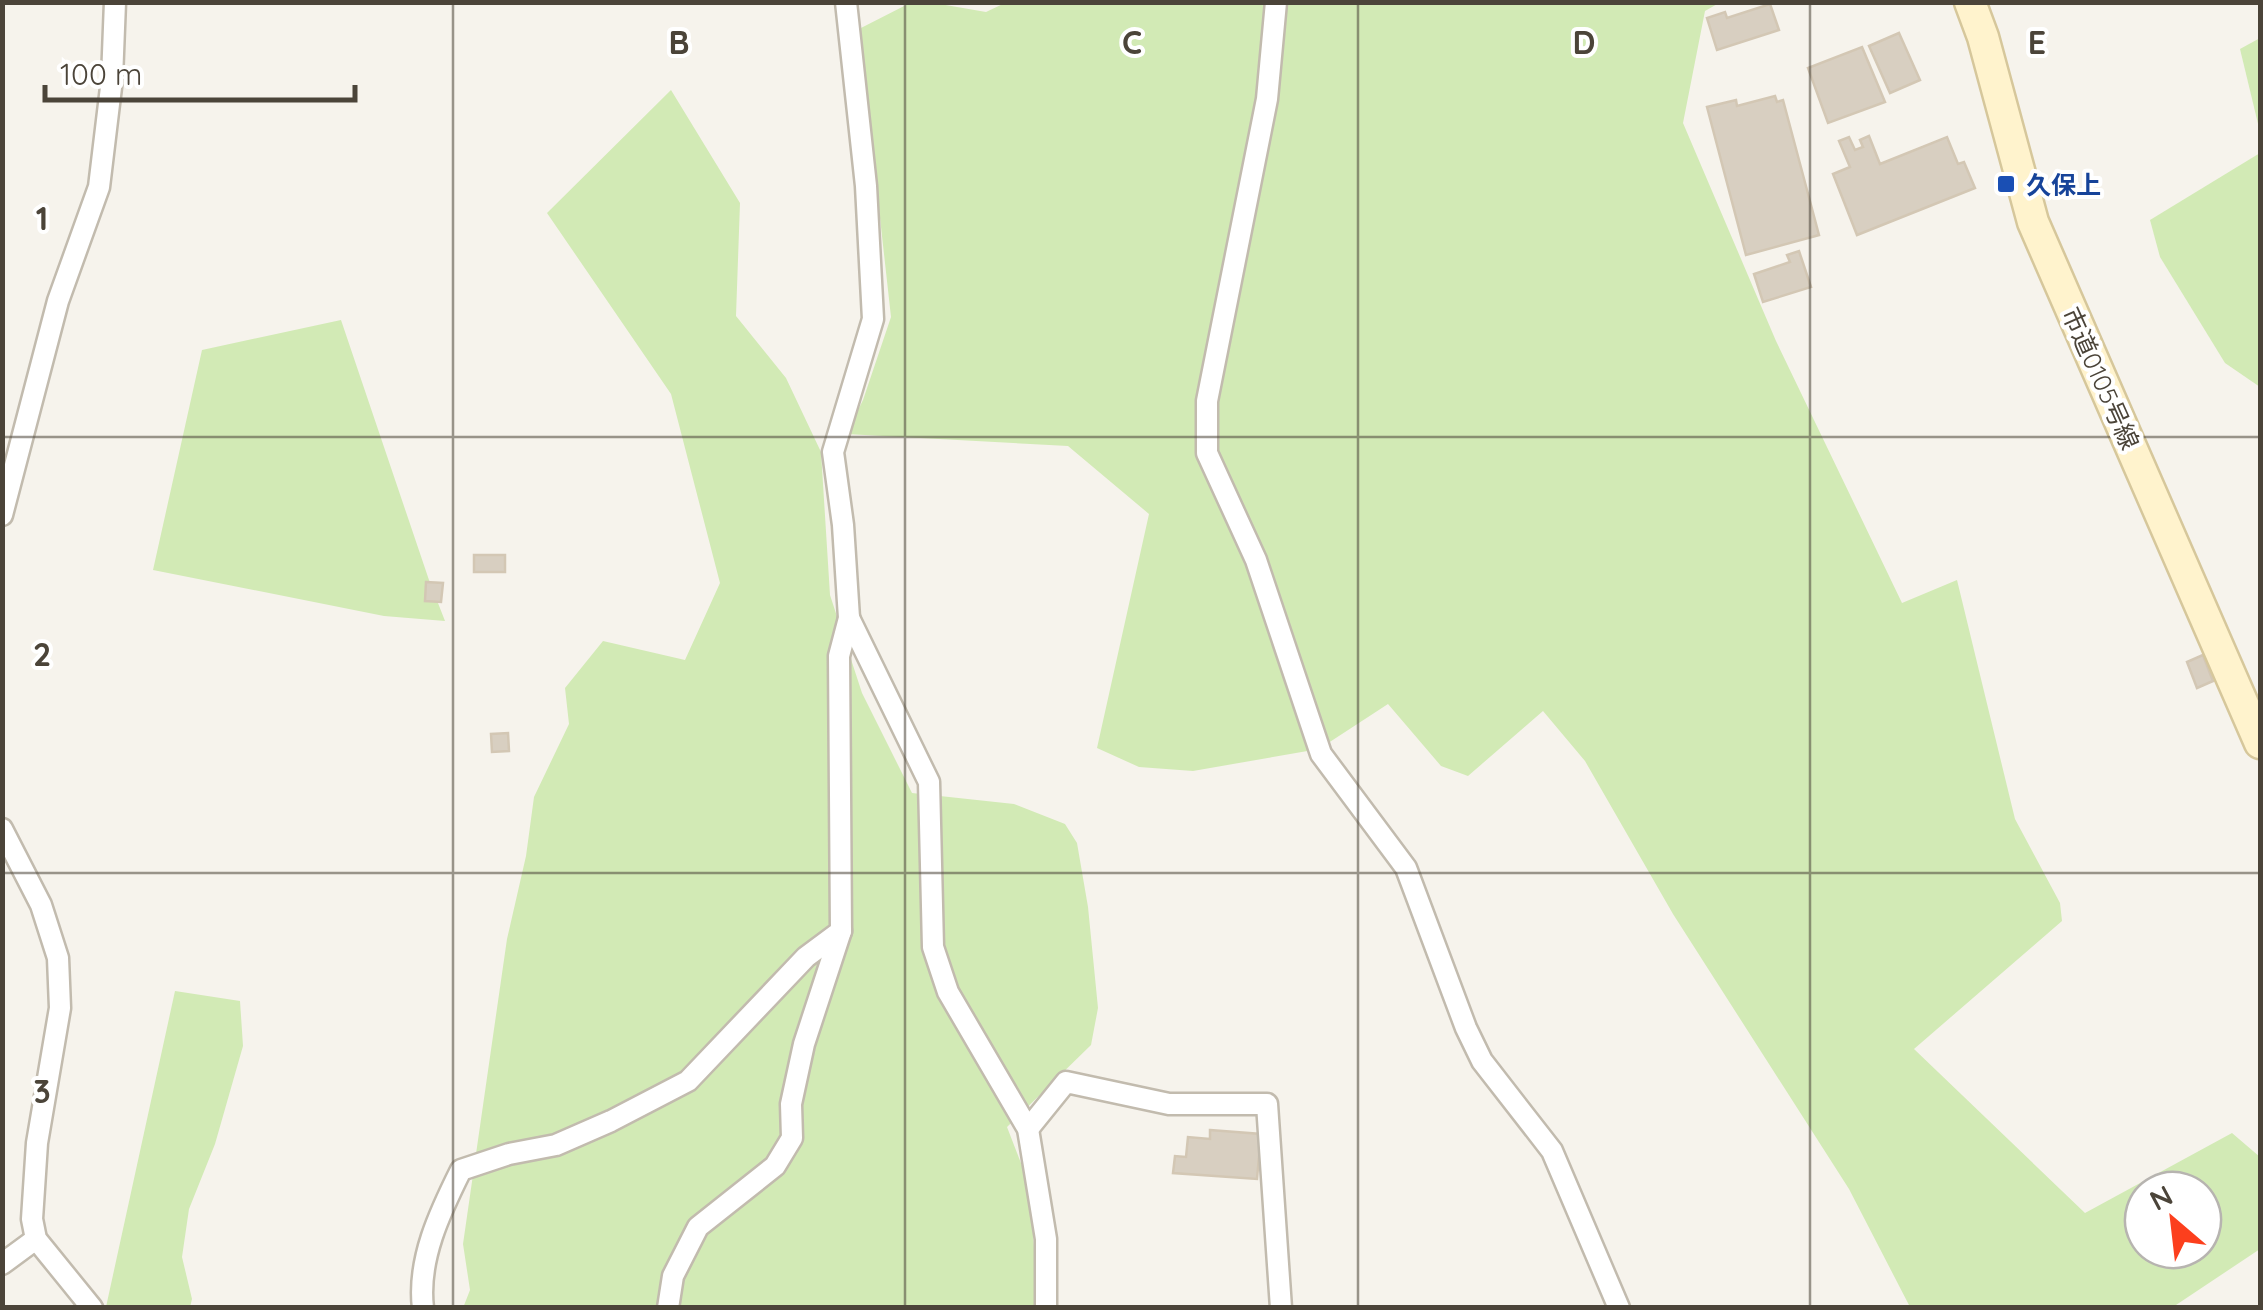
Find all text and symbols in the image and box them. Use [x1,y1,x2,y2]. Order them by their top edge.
text: B [669,22,689,62]
text: C [1122,22,1142,62]
text: D [1573,22,1595,62]
text: E [2028,22,2046,62]
scale bar [45,40,355,102]
text: 100 m [60,55,142,93]
place label: 久保上 [2026,169,2101,200]
marker: 久保上 [1995,173,2017,195]
text: 1 [36,198,48,238]
street label: 市道0105号線 [2056,302,2146,454]
text: 2 [33,634,51,674]
text: 3 [33,1071,51,1111]
north arrow [2123,1170,2223,1270]
text: N [2144,1177,2178,1218]

